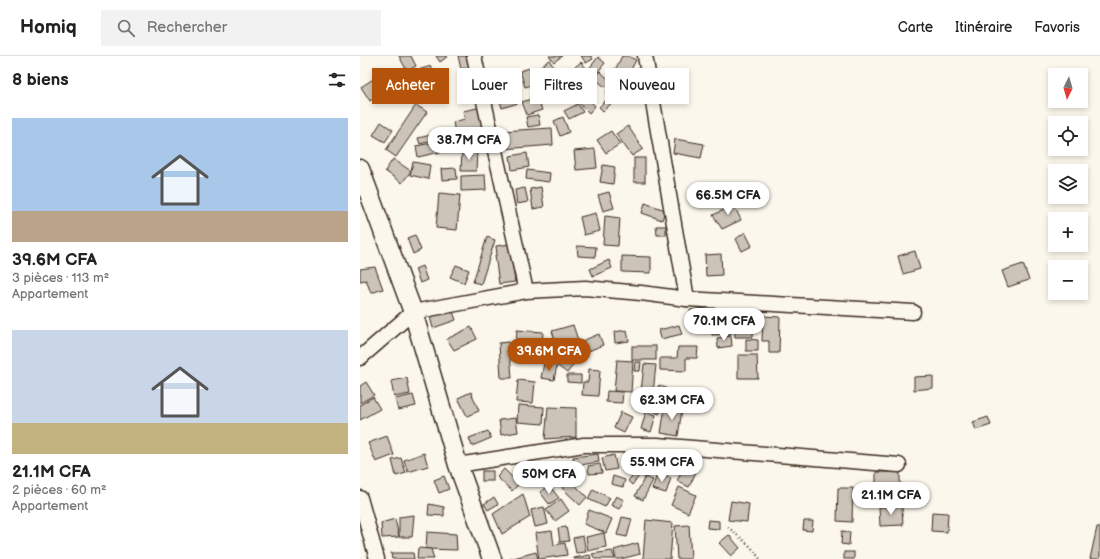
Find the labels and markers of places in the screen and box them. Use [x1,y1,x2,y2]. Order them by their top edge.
pin: 38.7M CFA [423,127,515,161]
pin: 66.5M CFA [682,182,774,216]
pin: 70.1M CFA [678,308,770,342]
pin: 39.6M CFA [503,338,595,372]
pin: 62.3M CFA [626,387,718,421]
pin: 55.9M CFA [616,449,708,483]
pin: 50M CFA [512,461,586,495]
pin: 21.1M CFA [845,482,937,516]

